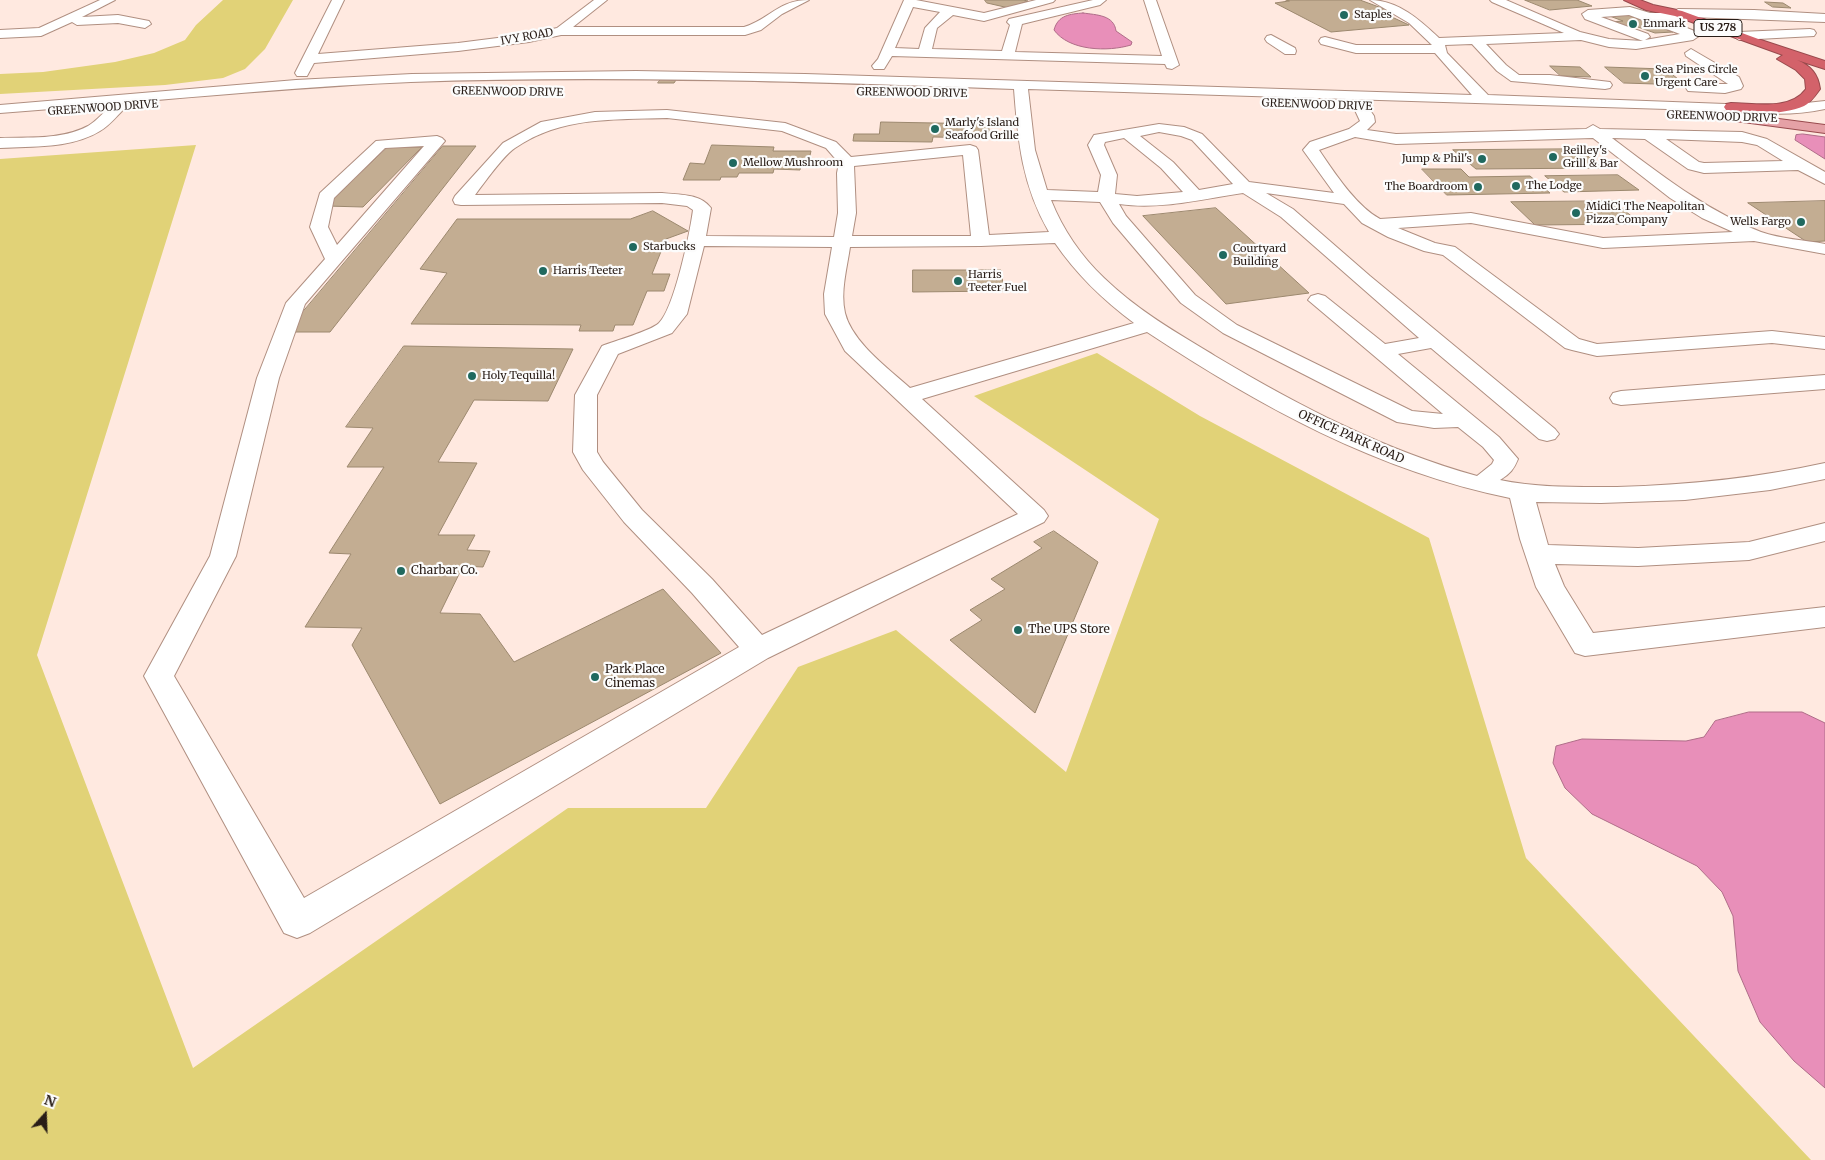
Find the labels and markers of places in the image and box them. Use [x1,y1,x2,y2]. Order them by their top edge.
place label: Staples [1354,8,1392,22]
marker: Staples [1338,9,1350,21]
place label: Enmark [1643,17,1686,31]
marker: Enmark [1627,18,1639,30]
place label: Sea Pines Circle Urgent Care [1655,63,1738,89]
marker: Sea Pines Circle Urgent Care [1639,70,1651,82]
place label: Marly's Island Seafood Grille [945,116,1019,142]
marker: Marly's Island Seafood Grille [929,123,941,135]
place label: Reilley's Grill & Bar [1563,144,1618,170]
marker: Reilley's Grill & Bar [1547,151,1559,163]
place label: Jump & Phil's [1402,152,1472,166]
marker: Jump & Phil's [1476,153,1488,165]
place label: Mellow Mushroom [743,156,843,170]
marker: Mellow Mushroom [727,157,739,169]
place label: The Lodge [1526,179,1582,193]
place label: The Boardroom [1385,180,1468,194]
marker: The Lodge [1510,180,1522,192]
marker: The Boardroom [1472,181,1484,193]
place label: MidiCi The Neapolitan Pizza Company [1586,200,1705,226]
marker: MidiCi The Neapolitan Pizza Company [1570,207,1582,219]
place label: Wells Fargo [1730,215,1791,229]
marker: Wells Fargo [1795,216,1807,228]
place label: Starbucks [643,240,696,254]
marker: Starbucks [627,241,639,253]
place label: Courtyard Building [1233,242,1286,268]
marker: Courtyard Building [1217,249,1229,261]
place label: Harris Teeter [553,264,623,278]
marker: Harris Teeter [537,265,549,277]
place label: Harris Teeter Fuel [968,268,1027,294]
marker: Harris Teeter Fuel [952,275,964,287]
place label: Holy Tequilla! [482,369,555,383]
marker: Holy Tequilla! [466,370,478,382]
place label: Charbar Co. [411,564,478,578]
marker: Charbar Co. [395,565,407,577]
place label: The UPS Store [1028,623,1110,637]
marker: The UPS Store [1012,624,1024,636]
place label: Park Place Cinemas [605,663,665,691]
marker: Park Place Cinemas [589,671,601,683]

